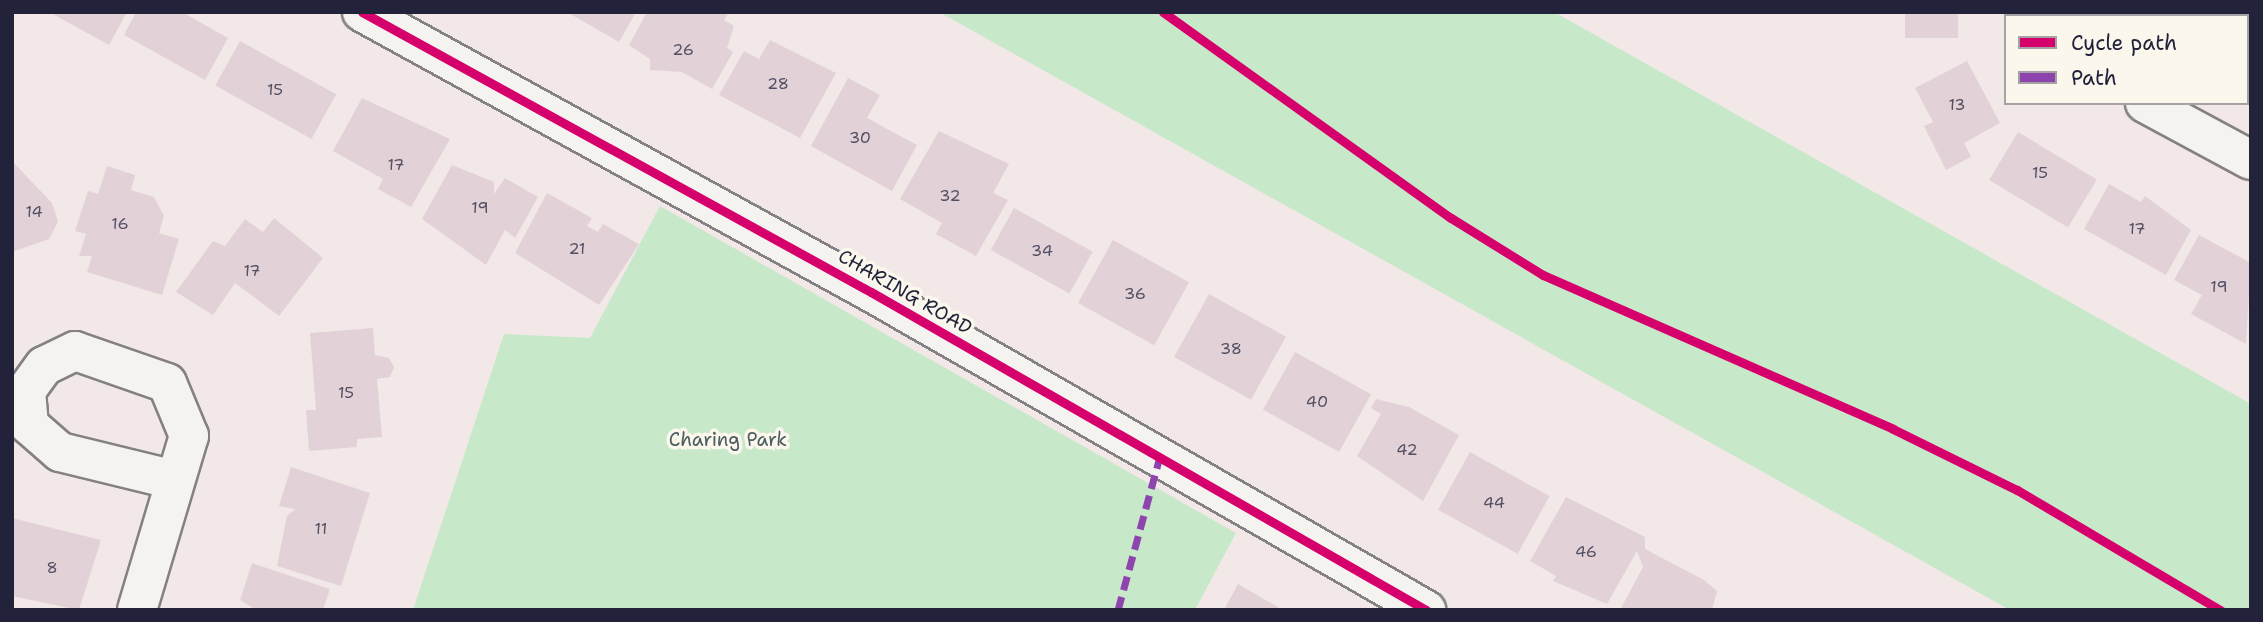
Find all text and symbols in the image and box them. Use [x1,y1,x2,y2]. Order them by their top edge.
legend [2004,14,2249,105]
text: Cycle path [2071,29,2177,57]
house number: 26 [672,40,694,60]
text: Path [2071,64,2117,92]
house number: 28 [767,74,789,94]
house number: 15 [267,80,283,100]
house number: 13 [1948,95,1966,115]
house number: 30 [849,128,871,148]
house number: 17 [387,155,405,175]
house number: 15 [2032,163,2048,183]
house number: 32 [939,186,961,206]
house number: 19 [471,198,489,218]
house number: 14 [25,202,43,222]
house number: 16 [111,214,129,234]
house number: 17 [2128,219,2146,239]
house number: 21 [568,239,586,259]
house number: 34 [1031,241,1053,261]
street label: CHARING ROAD [834,245,976,339]
house number: 17 [243,261,261,281]
house number: 19 [2210,277,2228,297]
house number: 36 [1124,284,1146,304]
house number: 38 [1220,339,1242,359]
house number: 15 [338,383,354,403]
house number: 40 [1306,392,1328,412]
park label: Charing Park [669,429,787,451]
house number: 42 [1396,440,1418,460]
house number: 44 [1483,493,1505,513]
house number: 11 [315,519,327,539]
house number: 46 [1575,542,1597,562]
house number: 8 [46,558,58,578]

